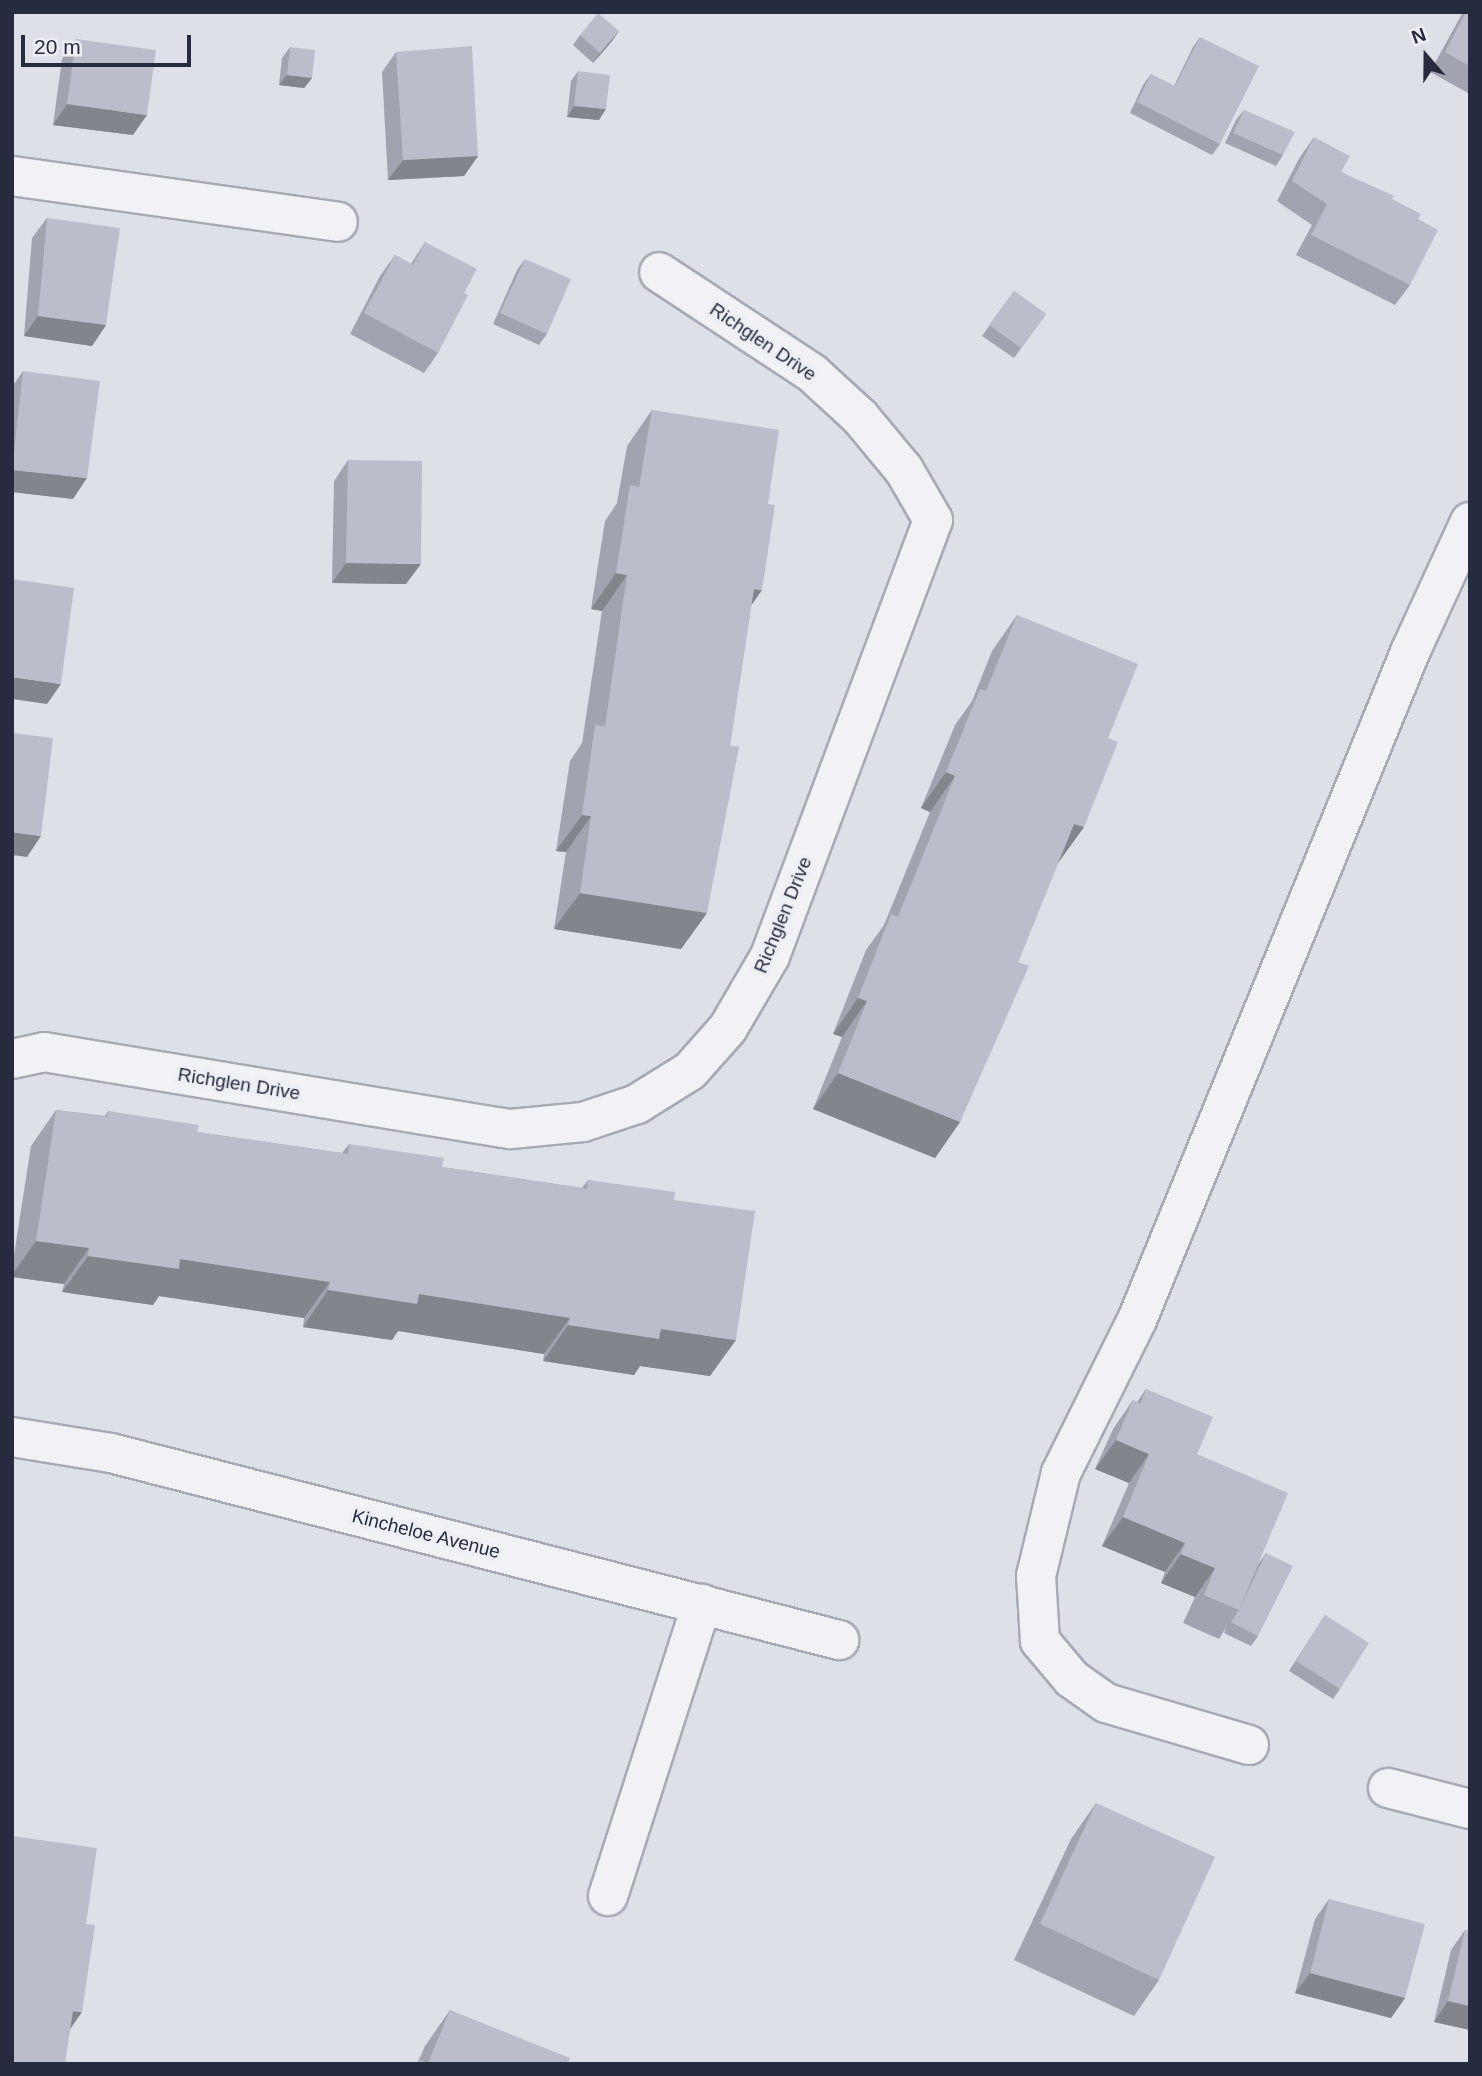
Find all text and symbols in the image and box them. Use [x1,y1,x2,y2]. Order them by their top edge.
scale bar [24,21,194,65]
north arrow [1391,21,1461,91]
text: N [1409,24,1429,48]
text: 20 m [34,35,81,58]
street label: Richglen Drive [705,298,821,386]
street label: Richglen Drive [749,853,817,977]
street label: Richglen Drive [176,1063,302,1105]
street label: Kincheloe Avenue [349,1504,503,1564]

